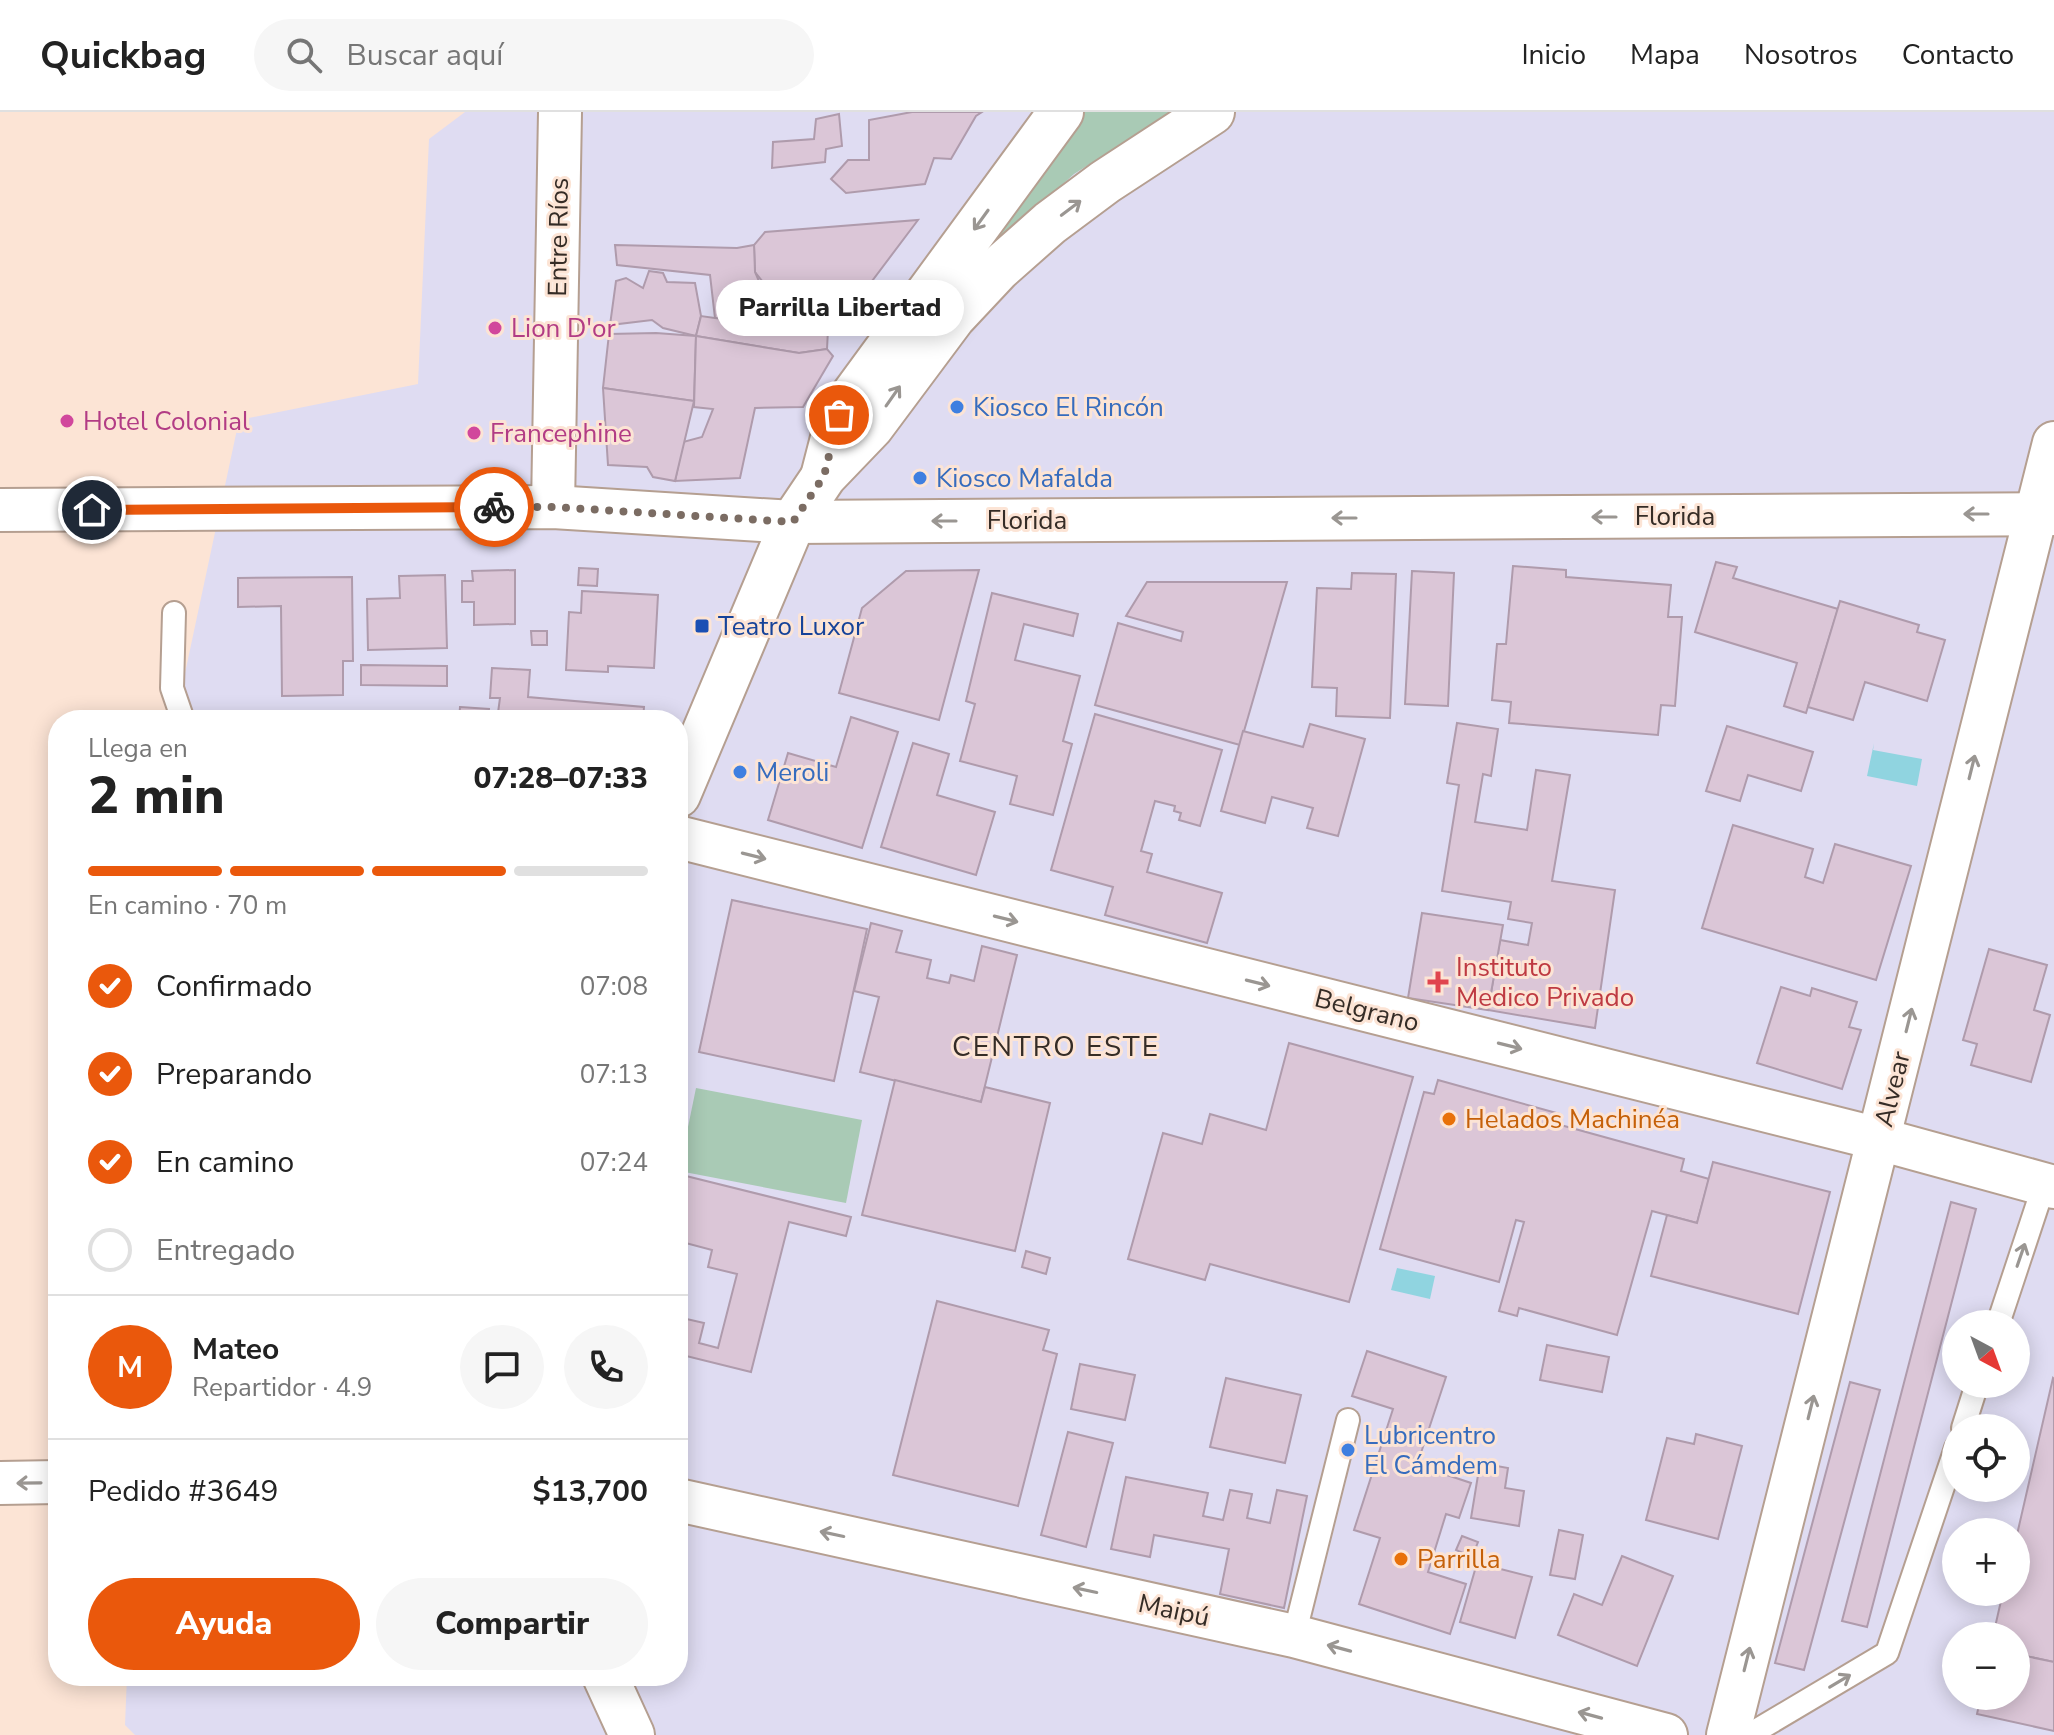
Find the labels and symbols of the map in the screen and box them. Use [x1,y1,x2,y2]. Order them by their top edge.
street label: Entre Ríos [540,177,577,297]
one-way arrow [1059,199,1081,216]
one-way arrow [973,208,990,230]
callout: Parrilla Libertad [715,279,963,335]
place label: Lion D'or [511,311,617,346]
marker: Lion D'or [486,319,504,337]
pin [805,381,873,449]
one-way arrow [885,385,901,407]
place label: Kiosco El Rincón [973,390,1164,425]
marker: Kiosco El Rincón [948,398,966,416]
place label: Hotel Colonial [83,404,250,439]
marker: Hotel Colonial [58,412,76,430]
place label: Francephine [490,416,632,451]
marker: Francephine [465,424,483,442]
place label: Kiosco Mafalda [936,461,1113,496]
courier [454,467,534,547]
marker: Kiosco Mafalda [911,469,929,487]
pin [58,476,126,544]
street label: Florida [1635,499,1715,534]
street label: Florida [987,503,1067,538]
one-way arrow [1963,506,1990,522]
one-way arrow [1591,509,1618,524]
one-way arrow [1331,510,1358,526]
one-way arrow [931,513,958,529]
place label: Teatro Luxor [718,609,865,644]
marker: Teatro Luxor [693,617,711,635]
place label: Meroli [756,755,829,790]
one-way arrow [1965,755,1980,781]
marker: Meroli [731,763,749,781]
one-way arrow [740,849,766,864]
one-way arrow [992,913,1018,928]
place label: Instituto Medico Privado [1456,950,1634,1015]
marker: Instituto Medico Privado [1427,971,1449,993]
one-way arrow [1245,976,1270,991]
street label: Belgrano [1311,981,1423,1040]
one-way arrow [1902,1007,1917,1033]
district label: CENTRO ESTE [952,1028,1160,1066]
one-way arrow [1497,1039,1523,1054]
street label: Alvear [1866,1047,1919,1130]
place label: Helados Machinéa [1465,1102,1680,1137]
marker: Helados Machinéa [1440,1110,1458,1128]
one-way arrow [2014,1242,2029,1268]
north arrow [1942,1310,2030,1398]
one-way arrow [1804,1395,1819,1421]
place label: Lubricentro El Cámdem [1364,1418,1498,1483]
marker: Lubricentro El Cámdem [1339,1441,1357,1459]
one-way arrow [16,1475,43,1491]
one-way arrow [819,1526,845,1541]
place label: Parrilla [1417,1542,1500,1577]
marker: Parrilla [1392,1550,1410,1568]
one-way arrow [1073,1582,1099,1597]
street label: Maipú [1135,1586,1213,1635]
one-way arrow [1326,1640,1352,1655]
one-way arrow [1740,1647,1755,1673]
one-way arrow [1828,1672,1851,1688]
one-way arrow [1578,1707,1604,1722]

